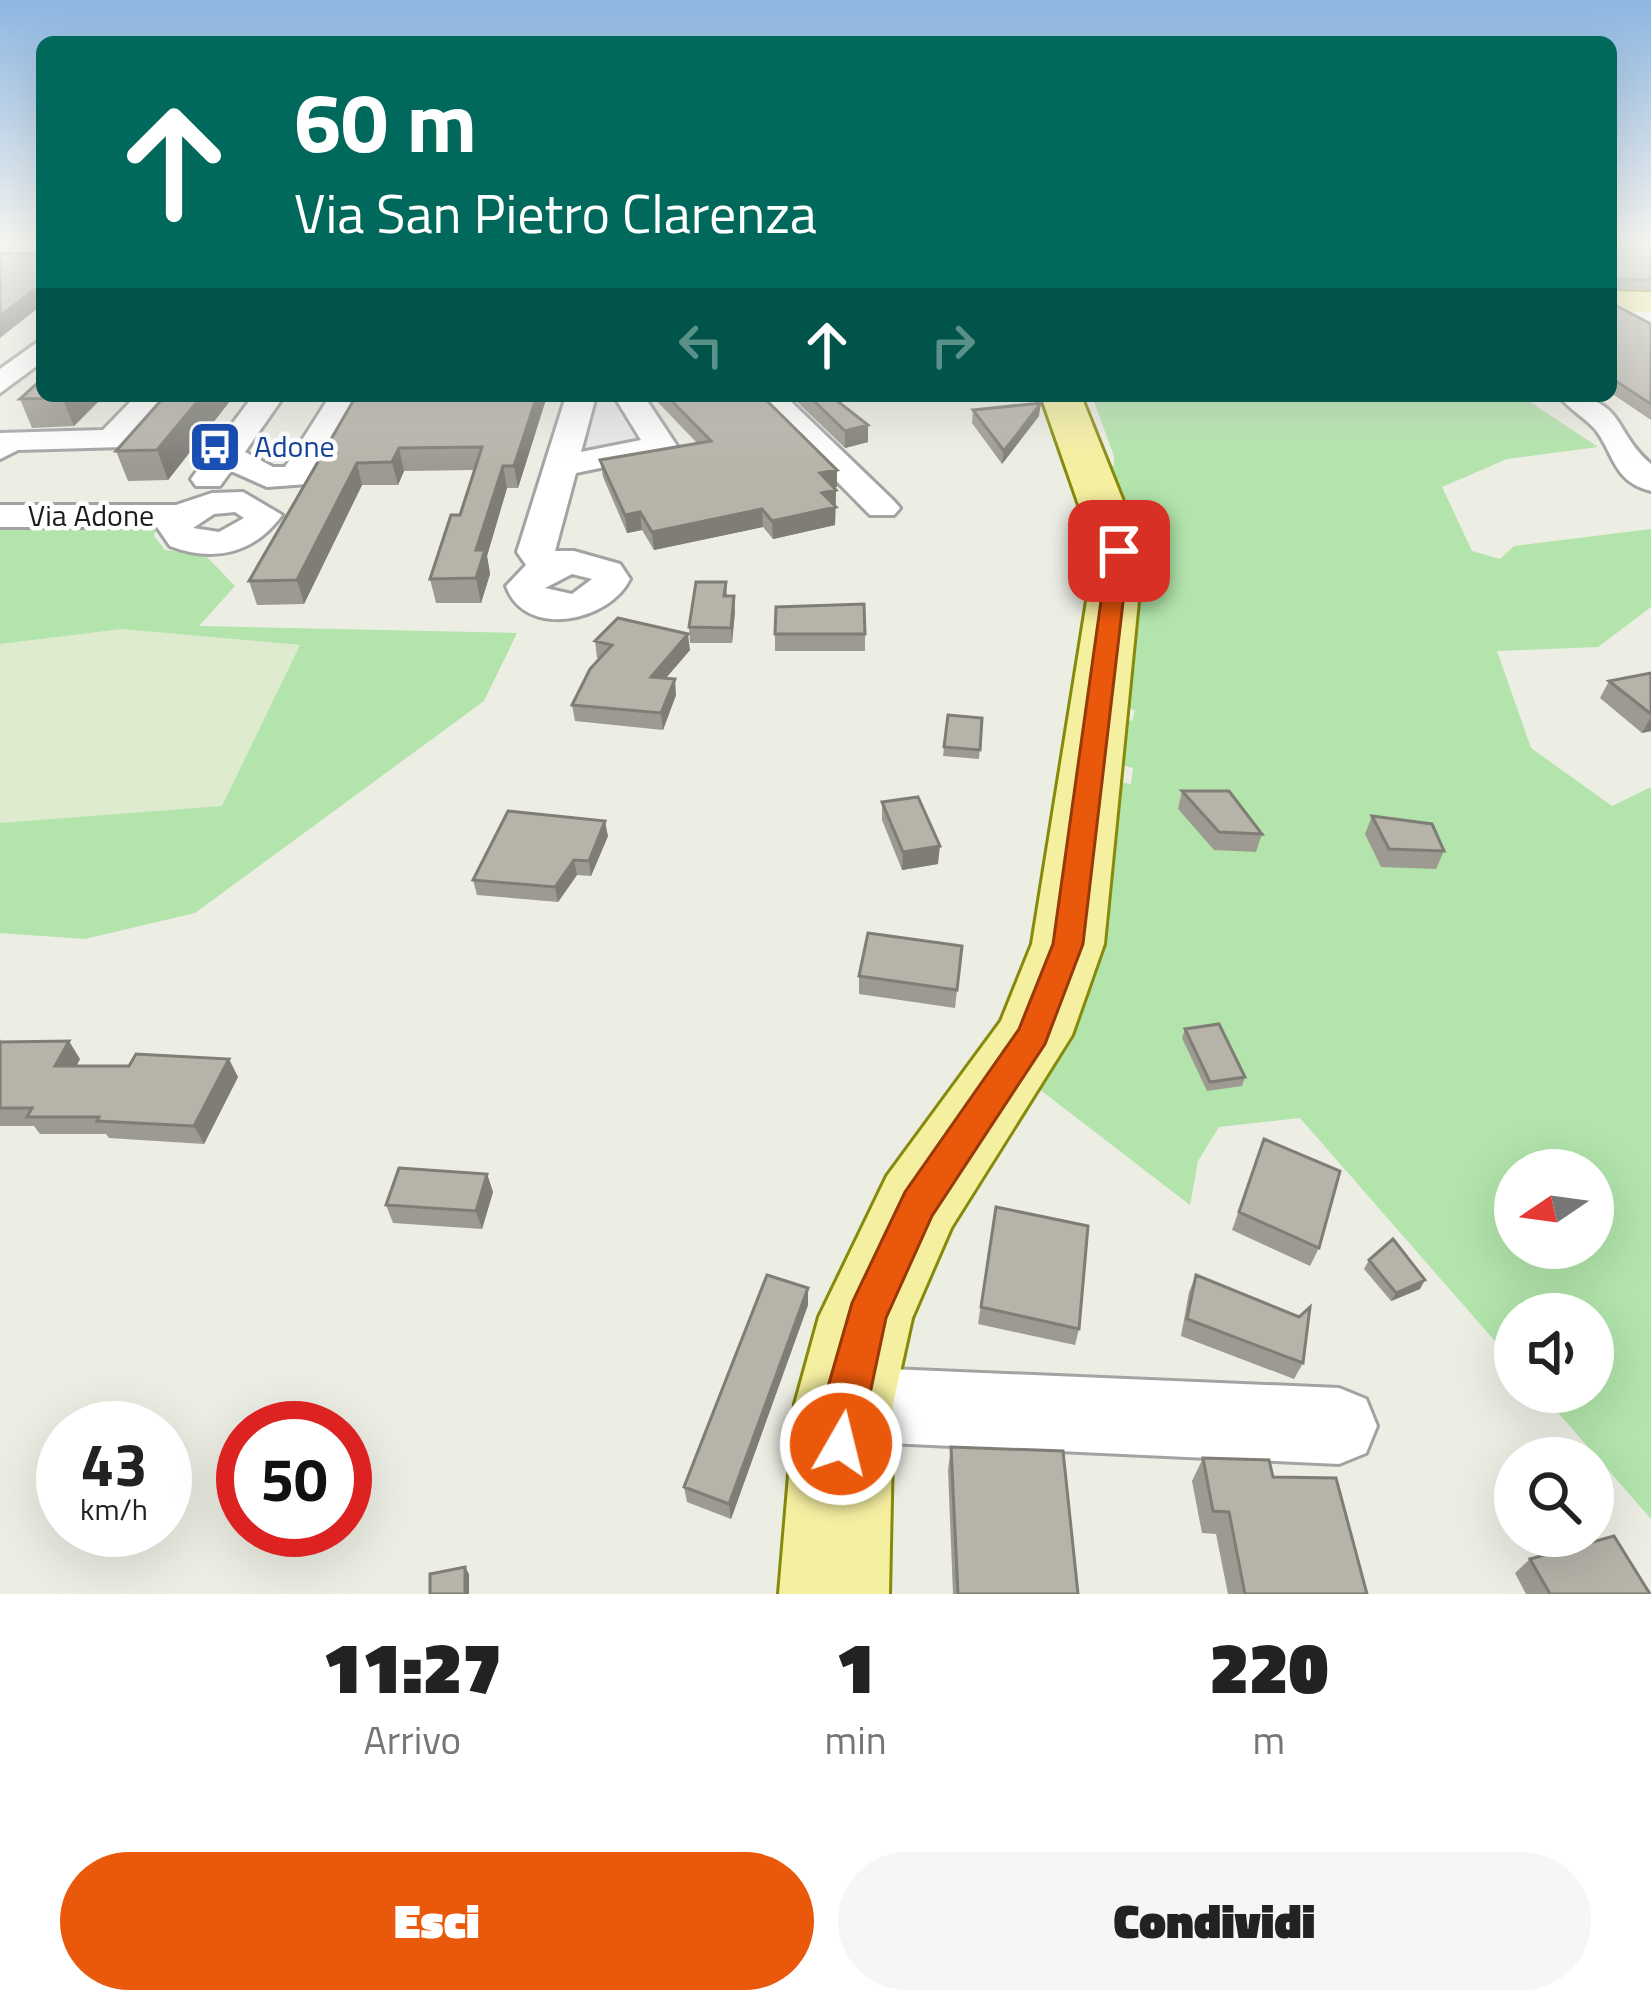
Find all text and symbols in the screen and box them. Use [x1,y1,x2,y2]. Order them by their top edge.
text: 60 m [294,57,477,185]
icon: ahead [96,84,252,240]
text: Via San Pietro Clarenza [294,172,817,254]
icon: left [668,312,734,378]
icon: ahead [794,312,860,378]
icon: right [920,312,986,378]
bus stop icon: Adone [187,419,243,475]
place label: Adone [254,423,335,469]
street label: Via Adone [28,492,154,538]
pin [1068,500,1170,602]
icon: arrive [1086,518,1152,584]
north arrow [1494,1149,1614,1269]
map controls [1494,1149,1614,1557]
button: sound [1494,1293,1614,1413]
position arrow [778,1381,904,1507]
speed limit sign: 50 [216,1401,372,1557]
text: 43 [80,1418,148,1509]
button: search [1494,1437,1614,1557]
text: km/h [80,1486,148,1532]
text: 11:27 [323,1611,502,1721]
text: 1 [836,1611,875,1721]
text: 220 [1209,1611,1328,1721]
text: Arrivo [363,1710,461,1769]
text: min [825,1710,887,1769]
text: m [1253,1710,1285,1769]
button: Esci [60,1852,814,1990]
button: Condividi [838,1852,1591,1990]

